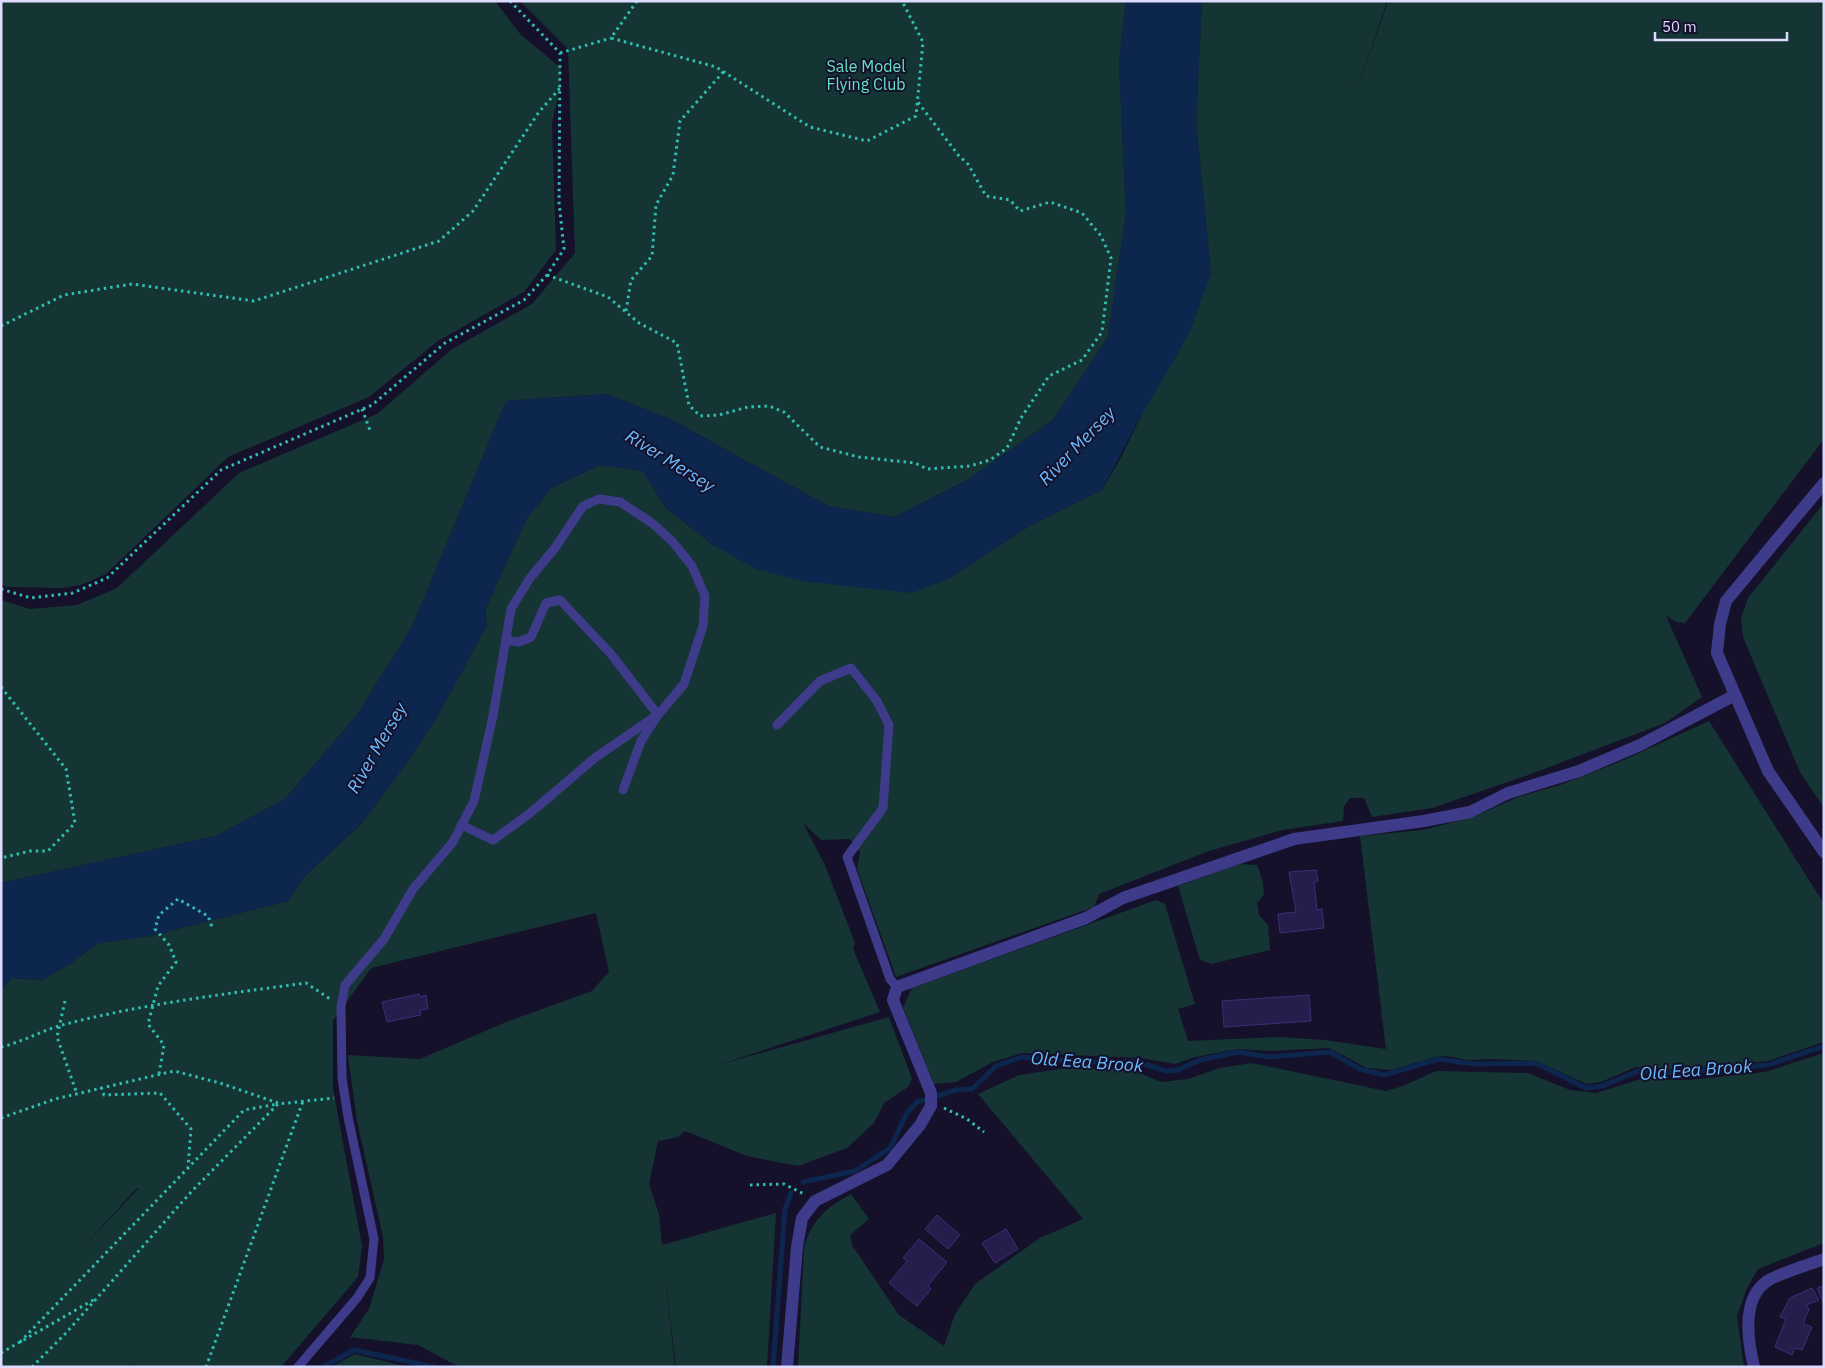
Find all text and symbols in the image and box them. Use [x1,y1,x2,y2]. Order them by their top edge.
scale bar [1655,10,1788,42]
text: 50 m [1662,17,1697,36]
park label: Sale Model Flying Club [826,56,906,94]
water label: River Mersey [1033,401,1121,490]
water label: River Mersey [621,424,720,498]
water label: River Mersey [341,697,412,797]
water label: Old Eea Brook [1030,1046,1145,1077]
water label: Old Eea Brook [1639,1054,1754,1085]

